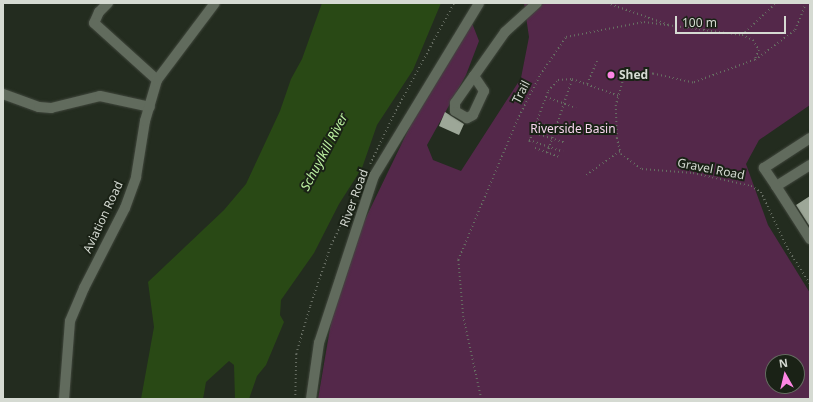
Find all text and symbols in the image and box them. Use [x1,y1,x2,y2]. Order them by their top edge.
scale bar [677,8,788,34]
text: 100 m [682,14,717,31]
place label: Shed [619,68,648,82]
marker: Shed [606,70,616,80]
street label: Trail [509,78,533,106]
water label: Schuylkill River [297,111,351,193]
park label: Riverside Basin [530,122,616,136]
street label: Gravel Road [676,155,746,183]
street label: River Road [337,167,371,229]
street label: Aviation Road [80,179,126,255]
north arrow [765,354,805,394]
text: N [778,355,789,371]

